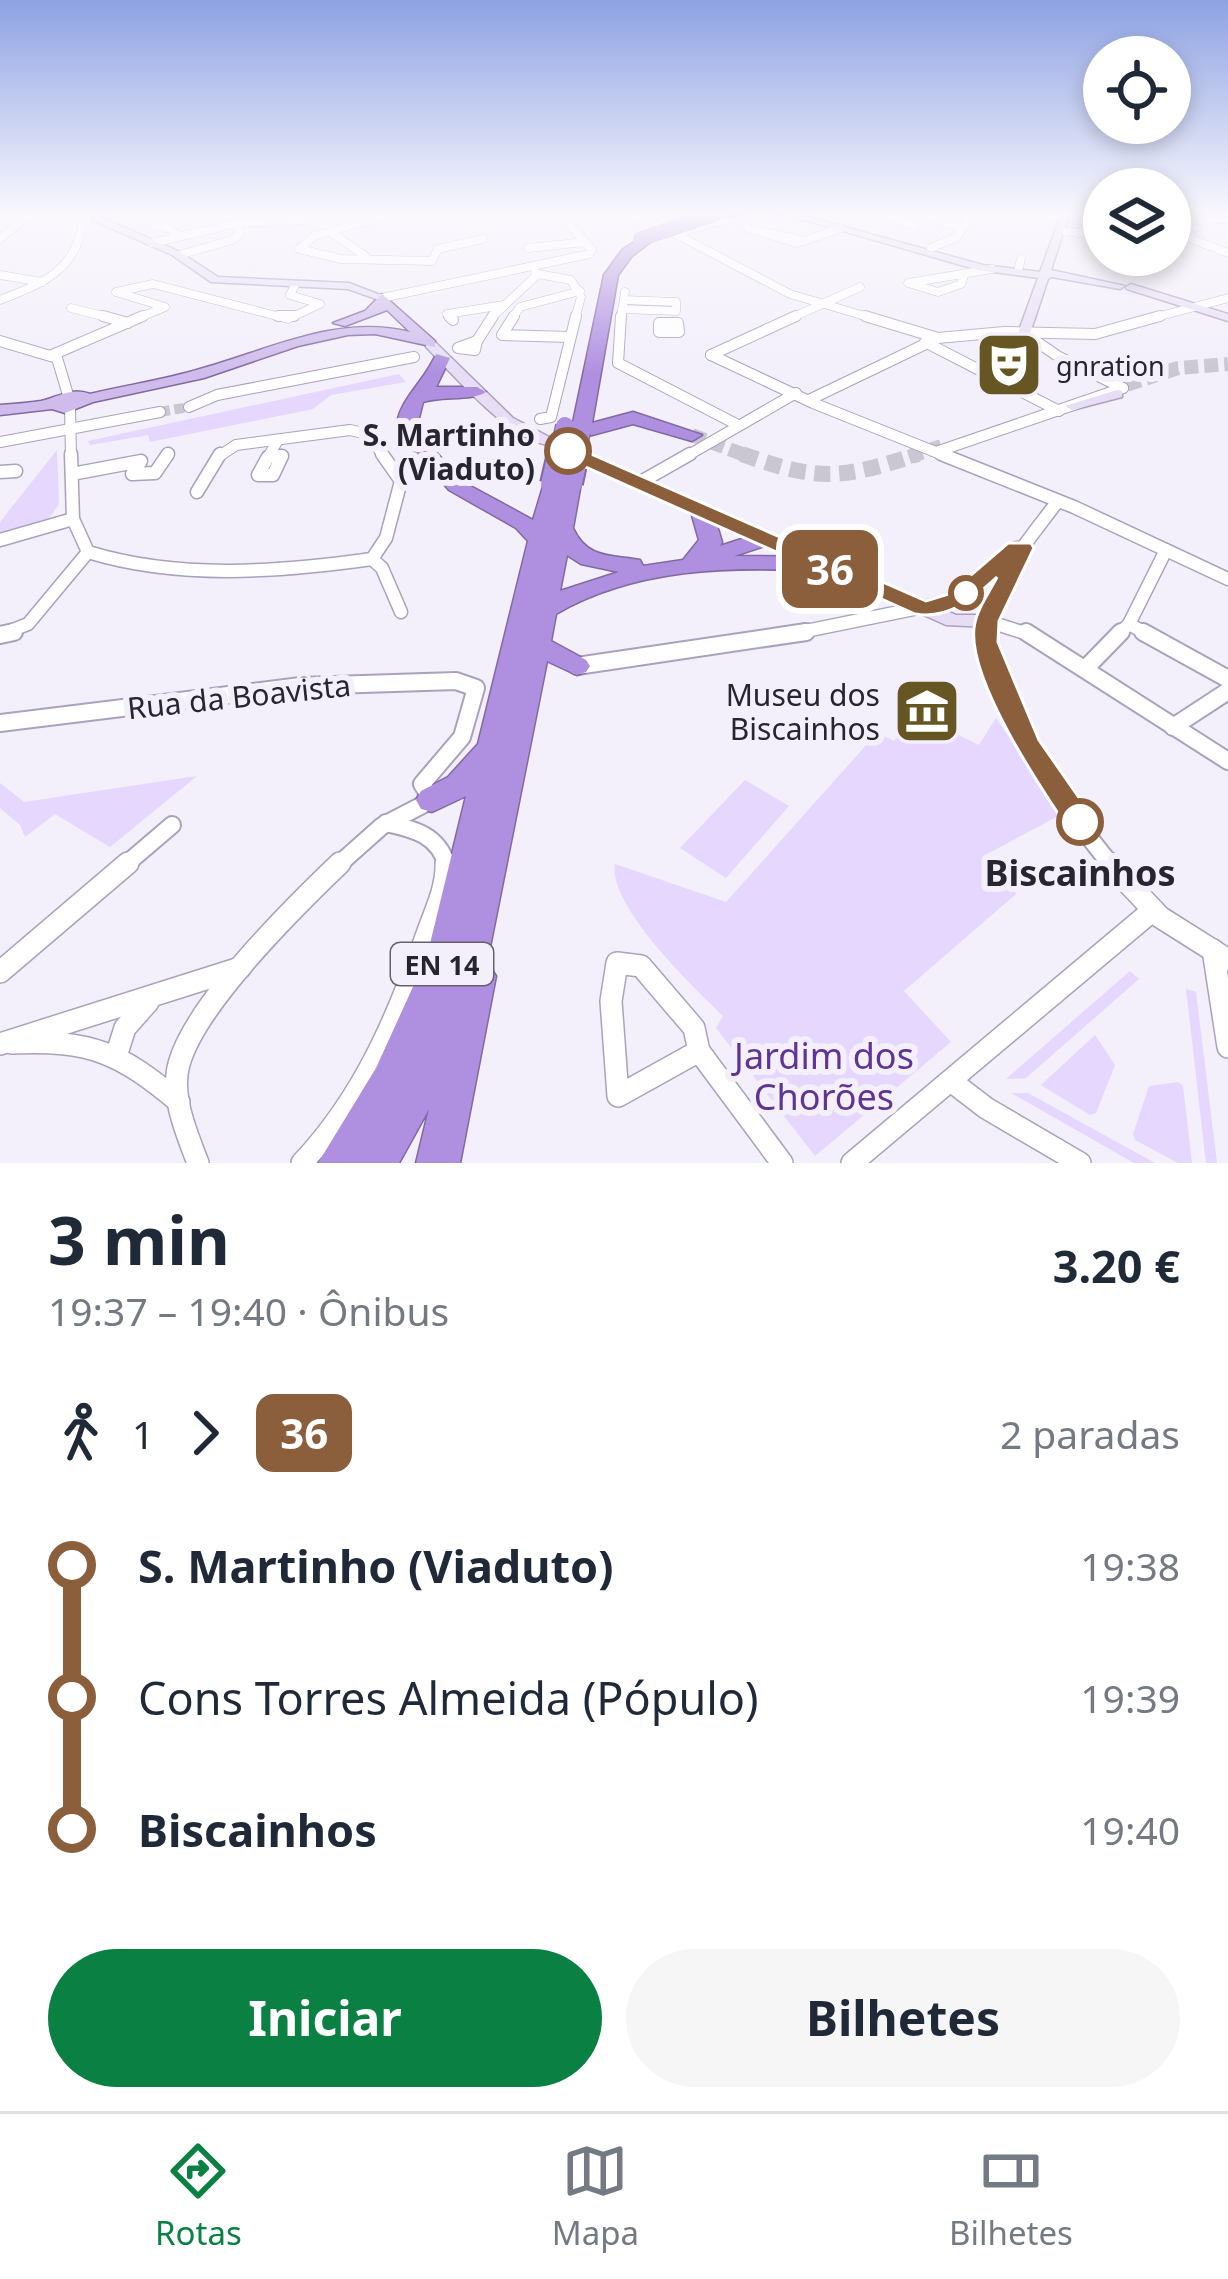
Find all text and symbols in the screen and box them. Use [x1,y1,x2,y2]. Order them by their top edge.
map controls [1083,36,1191,276]
button: locate [1083,36,1191,144]
button: layers [1083,168,1191,276]
theatre icon: gnration [974,330,1044,400]
place label: gnration [1056,347,1165,384]
place label: S. Martinho (Viaduto) [363,414,535,489]
marker: S. Martinho (Viaduto) [546,429,590,473]
line badge: 36 [776,530,884,608]
text: 36 [806,540,854,597]
unlabelled marker [950,577,982,609]
street label: Rua da Boavista [125,664,353,728]
place label: Museu dos Biscainhos [726,674,880,749]
museum icon: Museu dos Biscainhos [892,676,962,746]
marker: Biscainhos [1058,800,1102,844]
place label: Biscainhos [984,848,1176,897]
road number: EN 14 [391,943,493,985]
park label: Jardim dos Chorões [731,1031,914,1121]
text: 3 min [48,1194,230,1284]
text: 3.20 € [1053,1235,1180,1296]
text: 19:37 – 19:40 · Ônibus [48,1284,449,1337]
icon: walk [48,1400,114,1466]
icon: forward [172,1400,238,1466]
text: 36 [280,1404,328,1461]
text: 1 [132,1407,154,1460]
text: 2 paradas [1000,1407,1180,1460]
text: S. Martinho (Viaduto) [138,1535,613,1596]
text: 19:38 [1080,1539,1180,1592]
text: Cons Torres Almeida (Pópulo) [138,1667,759,1728]
text: 19:39 [1080,1671,1180,1724]
text: Biscainhos [138,1799,377,1860]
text: 19:40 [1080,1803,1180,1856]
button: Iniciar [48,1949,602,2087]
button: Bilhetes [626,1949,1180,2087]
tab: Rotas [155,2138,242,2255]
tab: Mapa [552,2138,639,2255]
tab: Bilhetes [949,2138,1073,2255]

